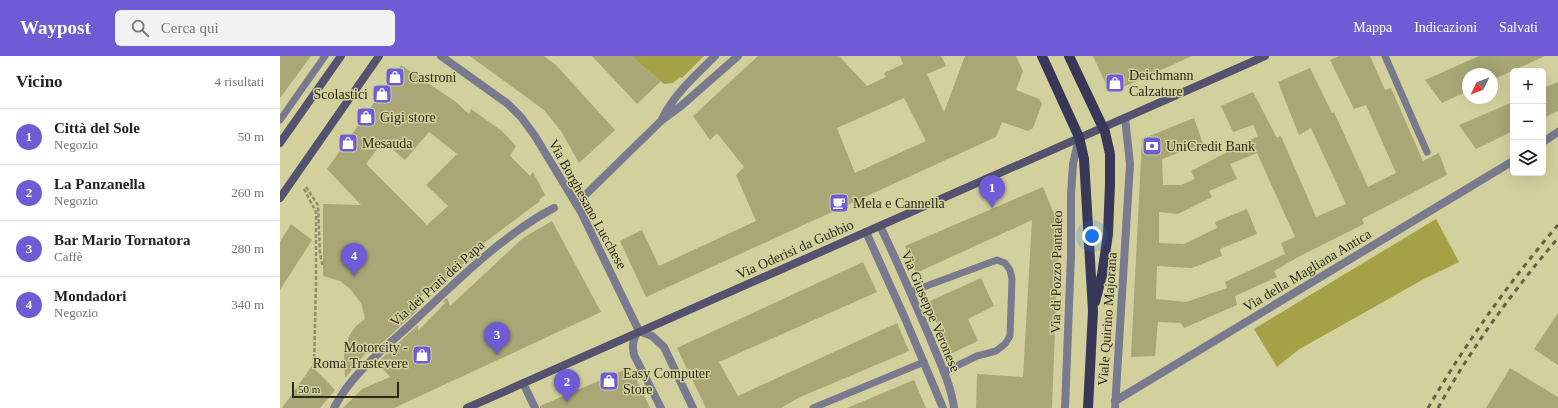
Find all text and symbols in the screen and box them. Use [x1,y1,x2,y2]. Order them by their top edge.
search box [115,10,395,46]
text: Waypost [20,17,91,38]
icon: search [129,17,151,39]
text: Cerca qui [161,20,219,36]
text: Mappa [1353,20,1392,35]
text: Indicazioni [1414,20,1477,35]
text: Salvati [1499,20,1538,35]
shop icon: Castroni [384,66,406,88]
place label: Deichmann Calzature [1129,68,1194,99]
north arrow [1462,68,1498,104]
map controls [1510,68,1546,176]
button: + [1510,68,1546,104]
place label: Castroni [409,70,457,85]
text: Vicino [16,72,63,91]
shop icon: Deichmann Calzature [1104,72,1126,94]
text: 4 risultati [215,74,264,89]
shop icon: Scolastici [371,83,393,105]
place label: Scolastici [314,87,368,102]
button: − [1510,104,1546,140]
shop icon: Gigi store [355,106,377,128]
place label: Gigi store [380,110,436,125]
text: Città del Sole [54,120,140,136]
text: 1 [26,129,32,144]
text: 50 m [238,129,264,144]
shop icon: Mesauda [337,132,359,154]
bank icon: UniCredit Bank [1141,135,1163,157]
place label: Mesauda [362,136,413,151]
text: Negozio [54,137,98,152]
street label: Via Borghesano Lucchese [546,137,629,272]
place label: UniCredit Bank [1166,139,1255,154]
button: layers [1510,140,1546,176]
pin: 1 [979,175,1005,208]
text: La Panzanella [54,176,145,192]
text: 2 [26,185,32,200]
text: 260 m [231,185,264,200]
cafe icon: Mela e Cannella [828,192,850,214]
text: Negozio [54,193,98,208]
place label: Mela e Cannella [853,196,946,211]
street label: Via di Pozzo Pantaleo [1048,210,1065,334]
street label: Via Oderisi da Gubbio [734,217,856,282]
your location [1082,226,1102,246]
street label: Via della Magliana Antica [1241,226,1375,315]
text: Bar Mario Tornatora [54,232,190,248]
street label: Via dei Prati dei Papa [387,237,488,330]
text: 3 [26,241,32,256]
text: 280 m [231,241,264,256]
pin: 4 [341,243,367,276]
street label: Via Giuseppe Veronese [898,248,963,374]
text: Caffè [54,249,83,264]
street label: Viale Quirino Majorana [1095,251,1120,386]
text: Mondadori [54,288,127,304]
text: 4 [26,297,32,312]
text: 340 m [231,297,264,312]
text: Negozio [54,305,98,320]
pin: 3 [484,322,510,355]
place label: Motorcity - Roma Trastevere [313,340,408,371]
shop icon: Motorcity - Roma Trastevere [411,344,433,366]
place label: Easy Computer Store [623,366,710,397]
pin: 2 [554,369,580,402]
shop icon: Easy Computer Store [598,370,620,392]
scale bar [292,380,399,399]
text: 50 m [298,383,320,395]

